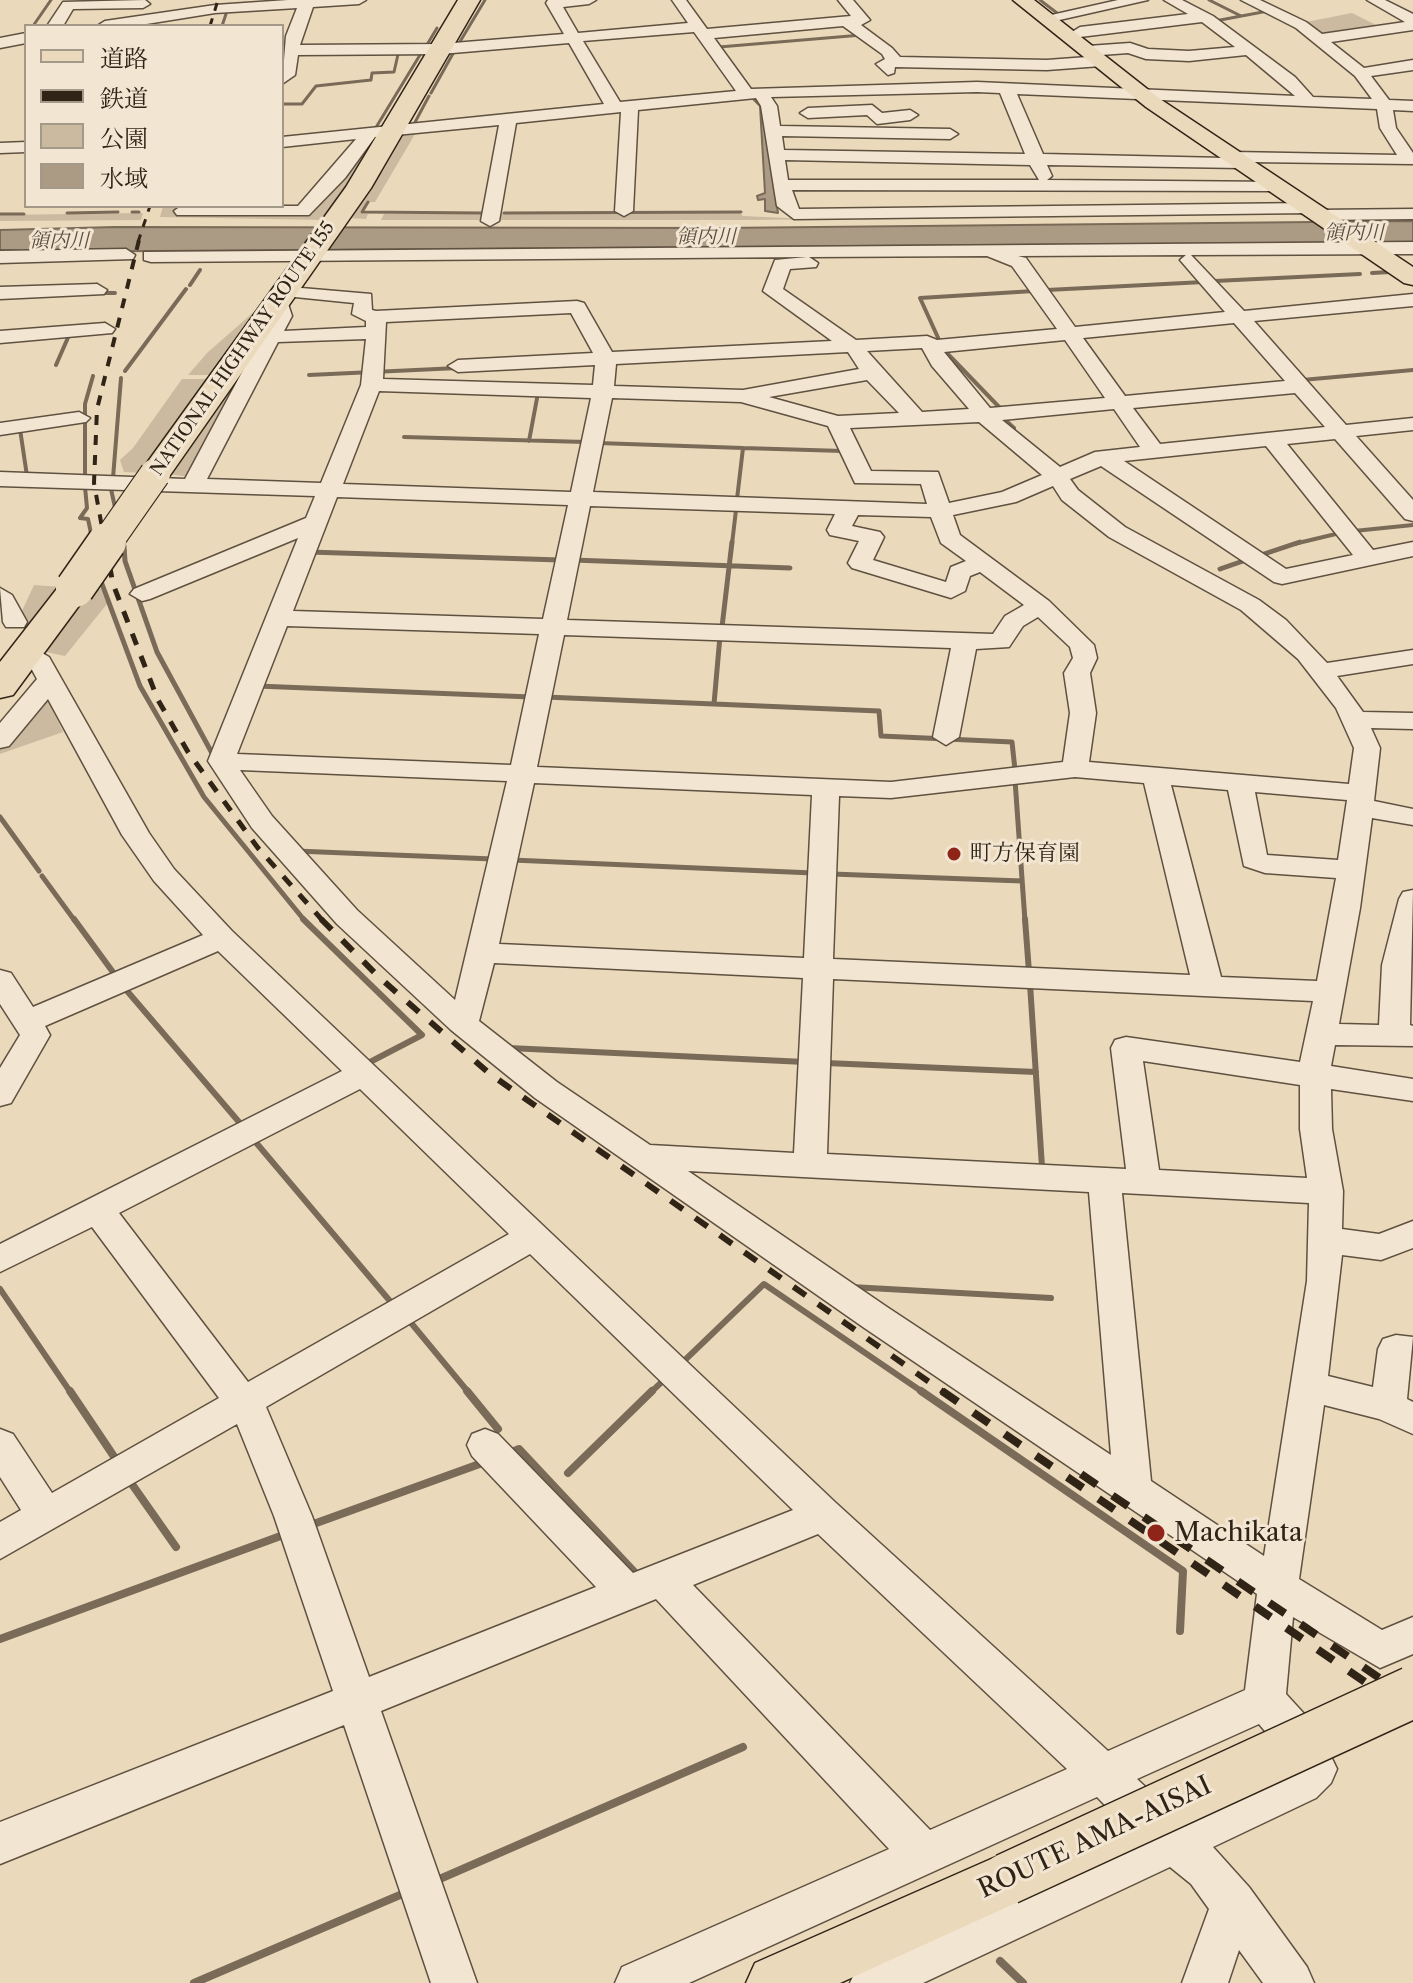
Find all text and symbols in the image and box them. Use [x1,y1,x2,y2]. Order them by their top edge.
legend [24,24,284,208]
text: 道路 [100,44,148,73]
text: 鉄道 [100,84,148,113]
text: 公園 [100,124,148,153]
text: 水域 [100,164,148,193]
street label: NATIONAL HIGHWAY ROUTE 155 [147,218,339,480]
water label: 領内川 [1324,221,1384,245]
water label: 領内川 [676,225,736,249]
water label: 領内川 [29,229,89,253]
place label: 町方保育園 [970,841,1080,867]
marker: 町方保育園 [945,845,963,863]
place label: Machikata [1174,1517,1303,1549]
marker: Machikata [1145,1522,1167,1544]
street label: ROUTE AMA-AISAI [974,1770,1216,1906]

